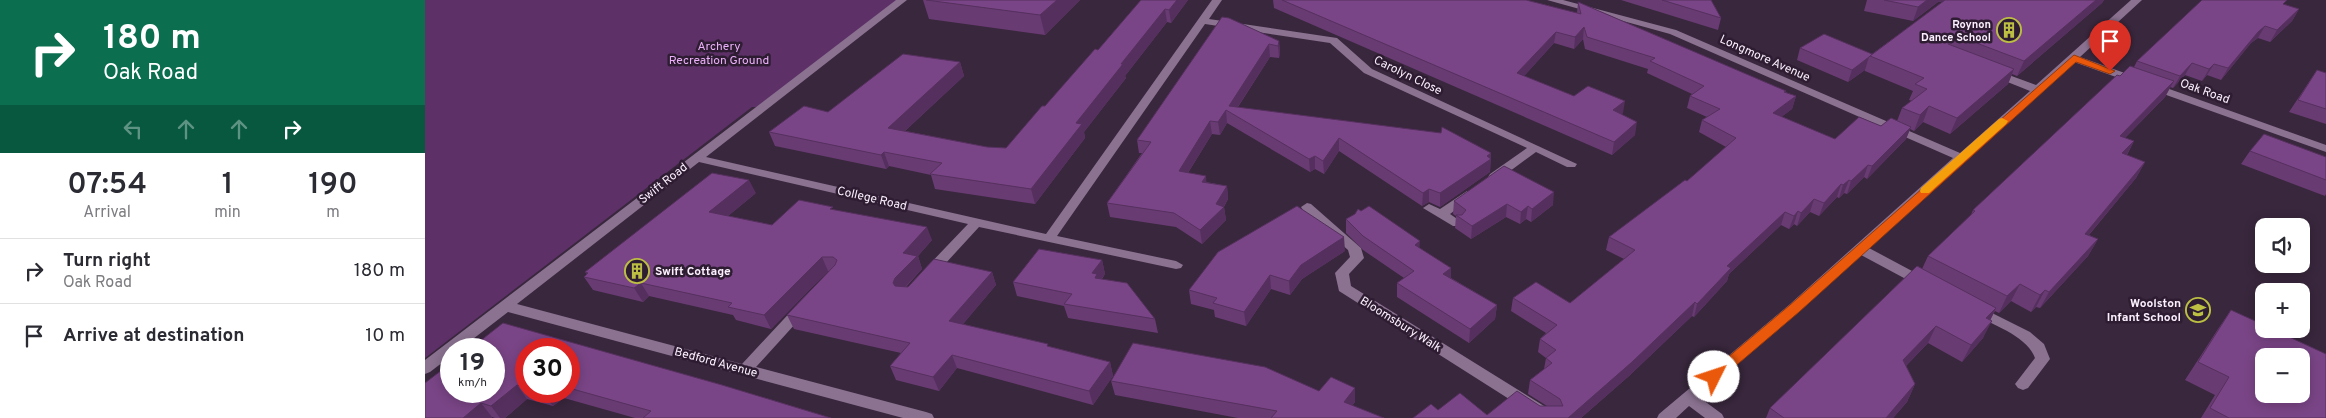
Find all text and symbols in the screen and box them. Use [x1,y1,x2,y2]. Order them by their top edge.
text: 180 m [103,17,201,61]
building icon: Roynon Dance School [1996,17,2022,43]
place label: Roynon Dance School [1921,18,1991,45]
icon: right [20,20,85,85]
pin [2089,20,2131,71]
icon: arrive [2096,27,2124,55]
street label: Longmore Avenue [1717,32,1812,86]
park label: Archery Recreation Ground [669,39,769,69]
street label: Carolyn Close [1371,53,1444,99]
text: Oak Road [103,60,198,87]
street label: Oak Road [2178,76,2232,108]
icon: left [119,115,147,143]
icon: ahead [172,115,200,143]
icon: ahead [225,115,253,143]
icon: right [278,115,306,143]
street label: Swift Road [636,160,691,208]
text: 07:54 [67,167,147,204]
text: 1 [222,167,233,204]
text: 190 [308,167,358,204]
street label: College Road [835,183,908,215]
text: Arrival [83,203,131,223]
text: min [214,203,241,223]
text: m [326,203,340,223]
map controls [2255,218,2310,403]
button: sound [2255,218,2310,273]
text: Turn right [63,249,151,273]
icon: right [20,257,48,285]
building icon: Swift Cottage [624,258,650,284]
text: 180 m [354,259,405,283]
place label: Swift Cottage [655,264,731,280]
text: Oak Road [63,273,132,293]
button: + [2255,283,2310,338]
street label: Bloomsbury Walk [1357,293,1444,356]
place label: Woolston Infant School [2107,296,2181,326]
school or university icon: Woolston Infant School [2185,297,2211,323]
icon: arrive [20,322,48,350]
text: Arrive at destination [63,324,244,348]
text: 10 m [365,324,405,348]
speed limit sign: 30 [515,338,580,403]
street label: Bedford Avenue [672,344,759,382]
text: 19 [460,348,485,380]
button: − [2255,348,2310,403]
position arrow [1687,350,1739,402]
text: km/h [458,375,487,391]

